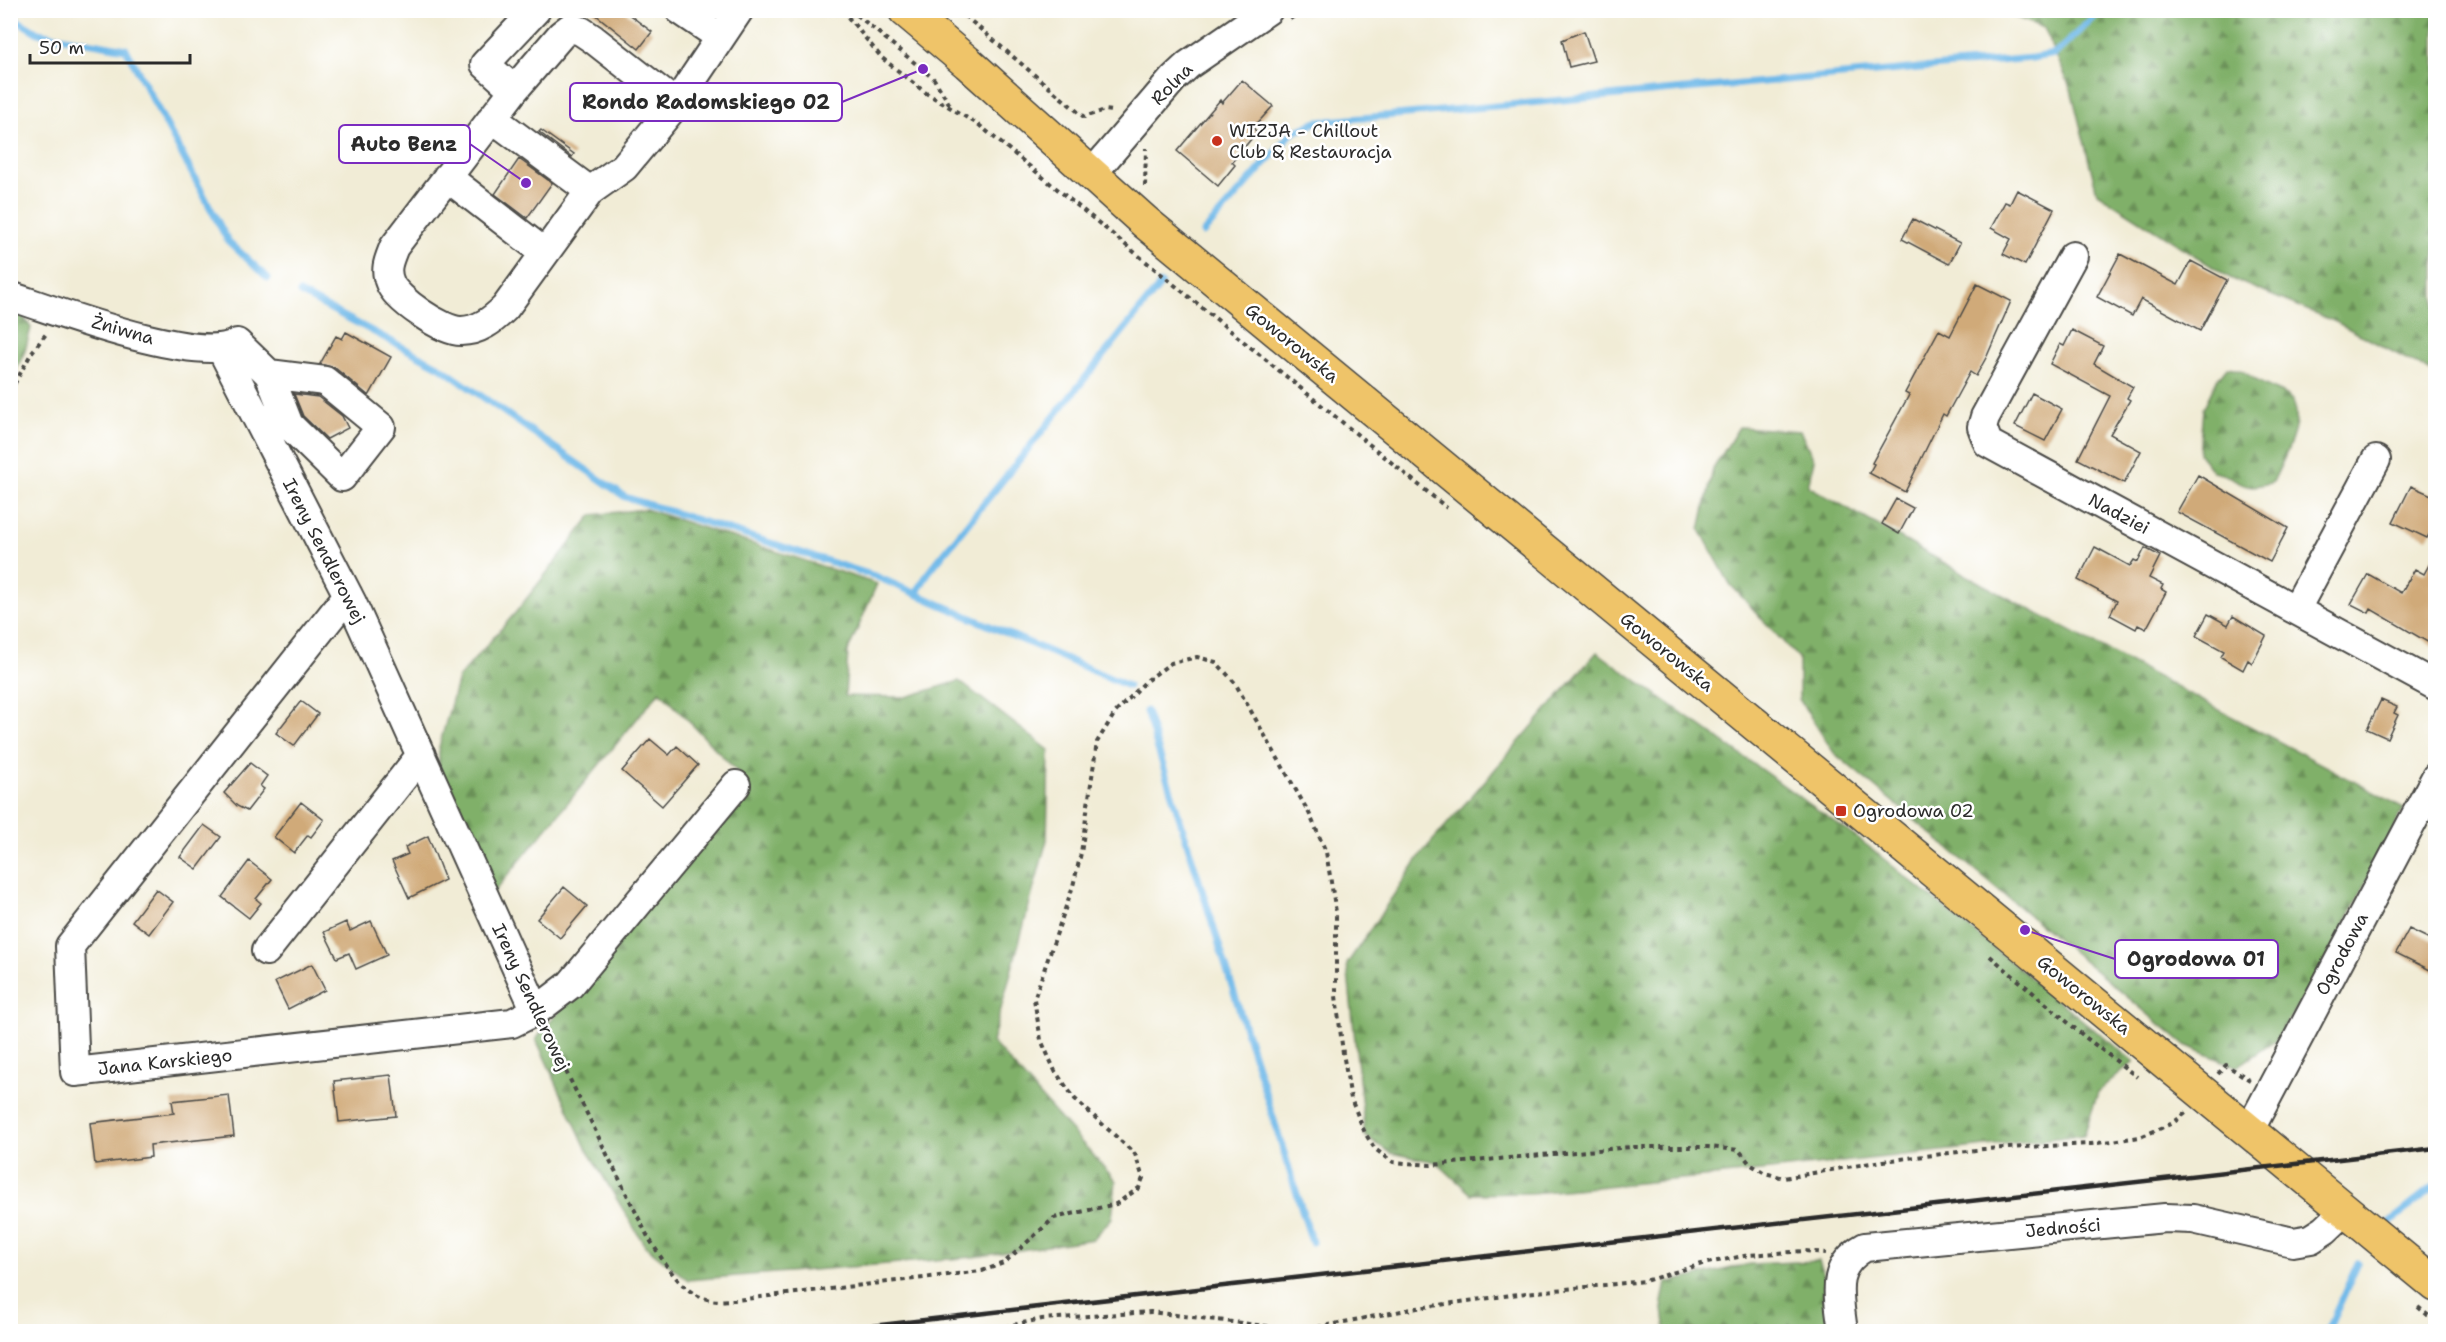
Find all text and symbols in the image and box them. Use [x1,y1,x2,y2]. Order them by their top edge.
scale bar [30,27,190,65]
text: 50 m [39,36,84,60]
street label: Rolna [1146,58,1198,110]
callout: Rondo Radomskiego 02 [570,83,842,121]
text: Rondo Radomskiego 02 [582,89,830,115]
place label: WIZJA - Chillout Club & Restauracja [1229,119,1392,164]
callout: Auto Benz [339,125,470,163]
text: Auto Benz [351,131,457,157]
marker: WIZJA - Chillout Club & Restauracja [1210,134,1224,148]
street label: Goworowska [1240,298,1344,388]
street label: Żniwna [89,310,157,350]
street label: Ireny Sendlerowej [277,474,371,628]
street label: Nadziei [2084,488,2154,540]
street label: Goworowska [1615,607,1719,697]
place label: Ogrodowa 02 [1853,799,1974,823]
marker: Ogrodowa 02 [1834,804,1848,818]
street label: Ogrodowa [2310,908,2374,1000]
street label: Ireny Sendlerowej [486,920,576,1074]
callout: Ogrodowa 01 [2115,940,2278,978]
text: Ogrodowa 01 [2127,946,2265,972]
street label: Goworowska [2032,950,2136,1040]
street label: Jana Karskiego [97,1043,233,1081]
street label: Jedności [2024,1213,2102,1243]

